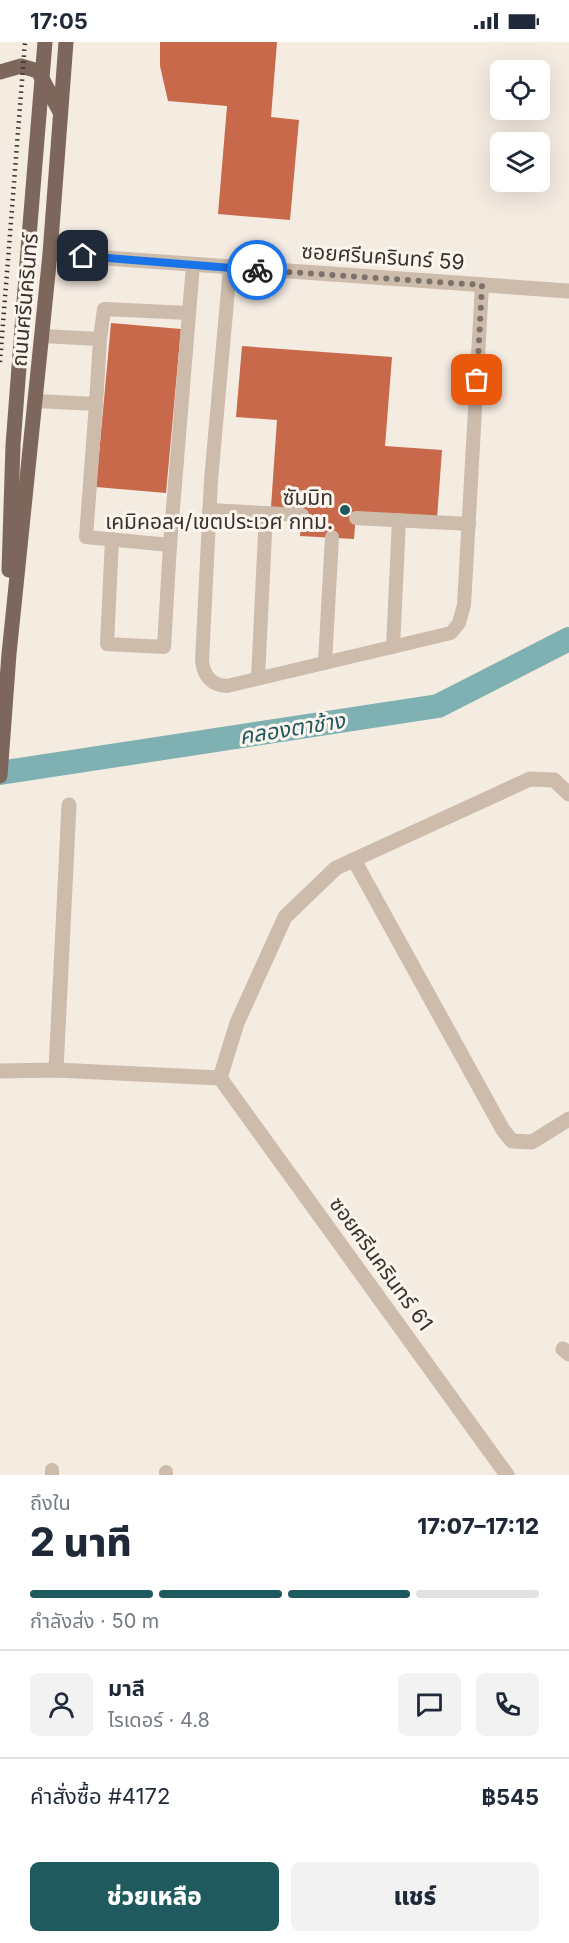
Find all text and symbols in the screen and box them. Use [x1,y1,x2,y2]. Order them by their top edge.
text: 17:05 [30,8,88,34]
map controls [490,60,550,192]
button: locate [490,60,550,120]
button: layers [490,132,550,192]
pin [57,230,108,281]
street label: ถนนศรีนครินทร์ [6,231,43,368]
street label: ซอยศรีนครินทร์ 59 [301,238,465,275]
icon: home [66,239,99,272]
courier [227,240,287,300]
icon: bike [241,254,274,287]
pin [451,354,502,405]
icon: bag [460,363,493,396]
place label: ซัมมิท เคมิคอลฯ/เขตประเวศ กทม. [105,485,333,534]
marker: ซัมมิท เคมิคอลฯ/เขตประเวศ กทม. [338,503,352,517]
water label: คลองตาช้าง [237,707,348,749]
street label: ซอยศรีนครินทร์ 61 [325,1192,438,1335]
text: ถึงใน [30,1491,71,1515]
text: 17:07–17:12 [417,1513,539,1539]
text: 2 นาที [30,1518,132,1565]
text: กำลังส่ง · 50 m [30,1609,159,1633]
button: person [30,1673,93,1736]
button: chat [398,1673,461,1736]
button: phone [476,1673,539,1736]
text: มาลี [108,1675,145,1701]
text: ไรเดอร์ · 4.8 [108,1708,210,1732]
text: คำสั่งซื้อ #4172 [30,1783,170,1809]
text: ฿545 [481,1784,539,1810]
button: ช่วยเหลือ [30,1862,279,1931]
button: แชร์ [291,1862,539,1931]

